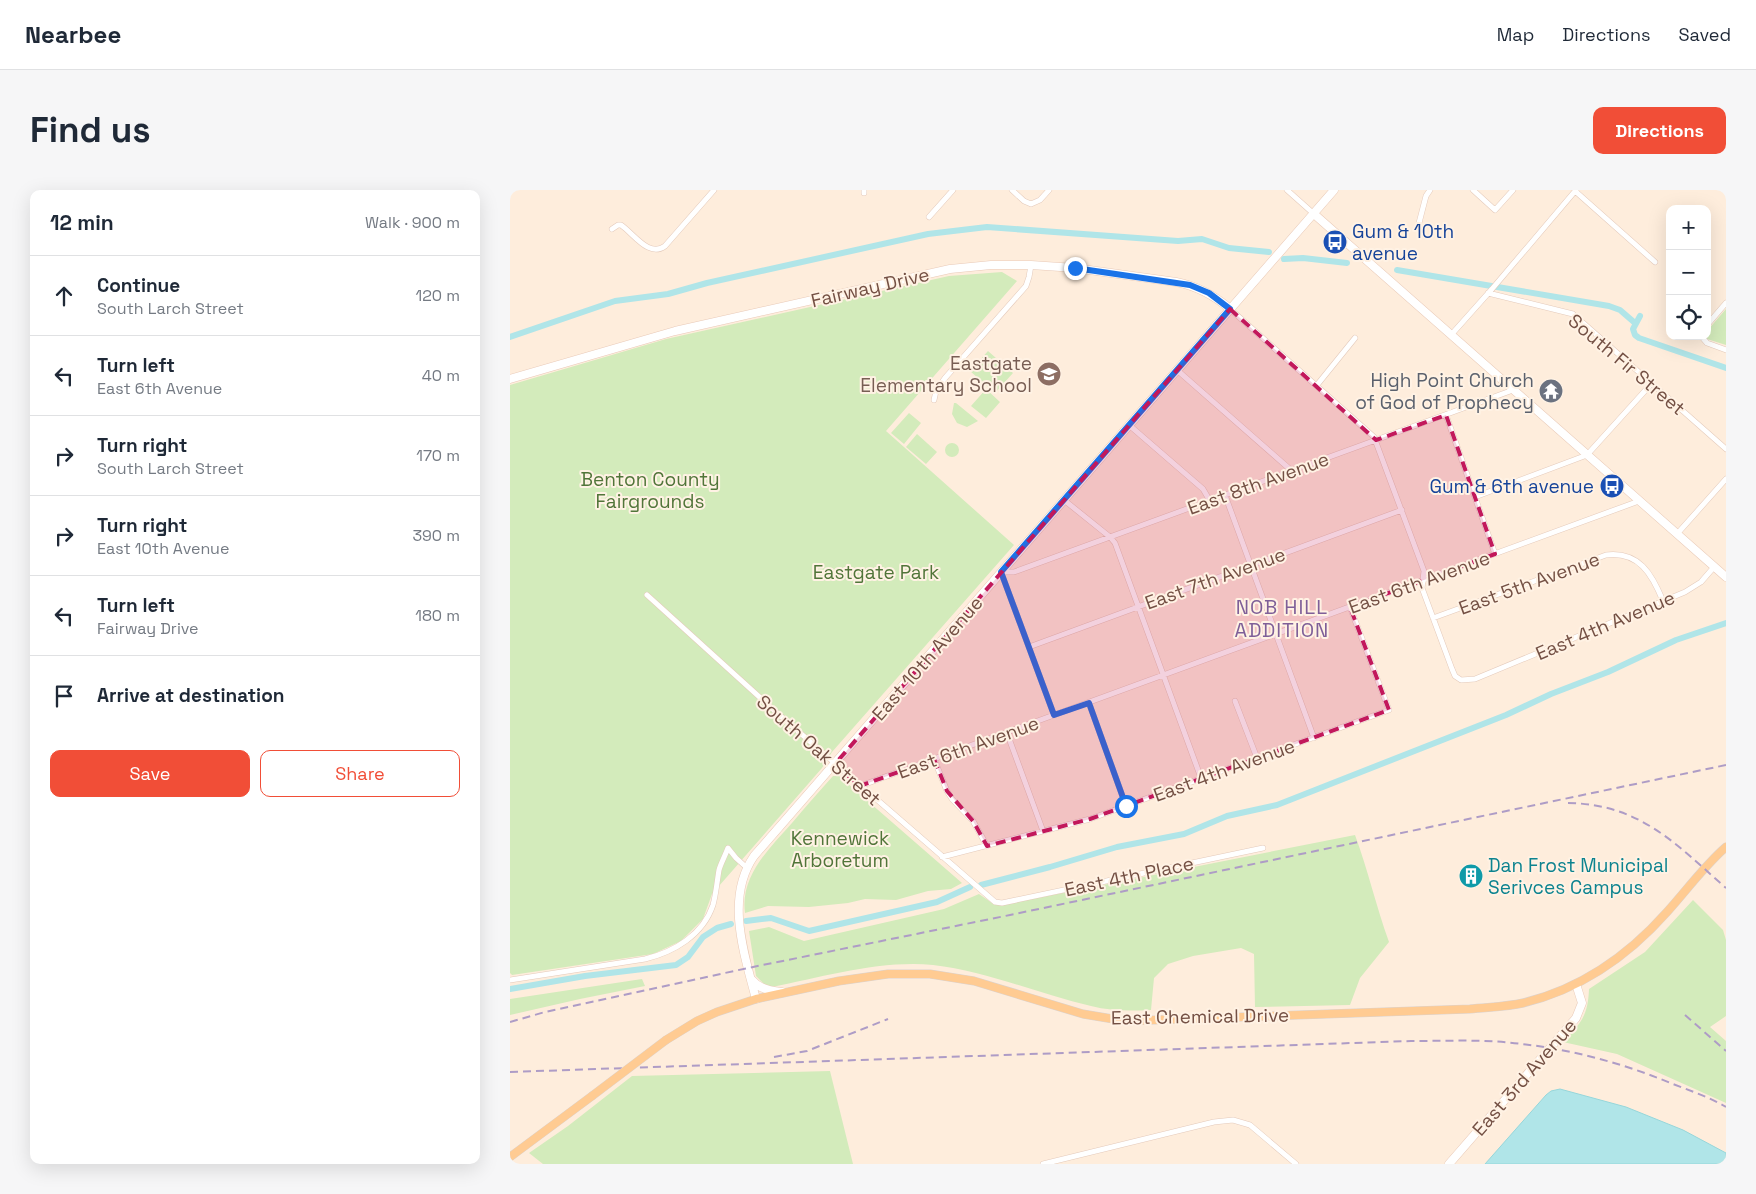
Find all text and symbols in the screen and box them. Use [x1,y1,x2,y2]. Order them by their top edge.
text: Nearbee [25,19,121,50]
text: Map [1497,23,1534,46]
text: Directions [1562,23,1651,46]
text: Saved [1679,23,1731,46]
button: Directions [1593,107,1726,154]
text: Find us [30,108,151,152]
map controls [1666,205,1711,340]
button: + [1666,205,1711,250]
text: 12 min [50,209,114,236]
text: Walk · 900 m [365,212,460,233]
place label: Gum & 10th avenue [1352,219,1454,266]
bus stop icon: Gum & 10th avenue [1322,229,1348,255]
button: − [1666,250,1711,295]
route end [1064,257,1087,280]
street label: Fairway Drive [809,262,932,313]
text: Continue [97,273,180,298]
icon: ahead [50,282,78,310]
text: 120 m [416,285,460,306]
button: locate [1666,295,1711,340]
text: South Larch Street [97,298,244,319]
street label: South Fir Street [1563,308,1690,421]
place label: Eastgate Elementary School [860,351,1032,398]
text: Turn left [97,353,175,378]
school or university icon: Eastgate Elementary School [1036,361,1062,387]
icon: left [50,362,78,390]
text: 40 m [422,365,460,386]
place label: High Point Church of God of Prophecy [1355,368,1534,415]
text: East 6th Avenue [97,378,222,399]
temple icon: High Point Church of God of Prophecy [1538,378,1564,404]
text: Turn right [97,433,187,458]
icon: right [50,442,78,470]
text: 170 m [416,445,460,466]
street label: East 8th Avenue [1184,446,1332,521]
text: South Larch Street [97,458,244,479]
park label: Benton County Fairgrounds [580,467,720,514]
bus stop icon: Gum & 6th avenue [1599,473,1625,499]
place label: Gum & 6th avenue [1429,474,1594,499]
text: Turn right [97,513,187,538]
icon: right [50,522,78,550]
text: 390 m [412,525,460,546]
text: East 10th Avenue [97,538,229,559]
street label: East 7th Avenue [1141,541,1289,615]
street label: East 6th Avenue [1345,545,1493,620]
street label: East 5th Avenue [1455,546,1603,621]
park label: Eastgate Park [813,560,939,585]
street label: East 4th Avenue [1532,585,1679,666]
street label: East 10th Avenue [866,591,988,726]
text: Turn left [97,593,175,618]
district label: NOB HILL ADDITION [1235,594,1329,643]
icon: left [50,602,78,630]
text: 180 m [415,605,460,626]
text: Fairway Drive [97,618,199,639]
icon: arrive [50,682,78,710]
text: Arrive at destination [97,683,285,708]
street label: South Oak Street [751,689,886,811]
street label: East 6th Avenue [894,710,1042,785]
street label: East 4th Avenue [1150,733,1298,808]
button: Save [50,750,250,797]
button: Share [260,750,460,797]
route start [1115,795,1138,818]
park label: Kennewick Arboretum [791,826,889,873]
street label: East 4th Place [1062,851,1196,902]
place label: Dan Frost Municipal Serivces Campus [1488,853,1669,900]
building icon: Dan Frost Municipal Serivces Campus [1458,863,1484,889]
street label: East Chemical Drive [1111,1002,1289,1031]
street label: East 3rd Avenue [1467,1014,1582,1141]

